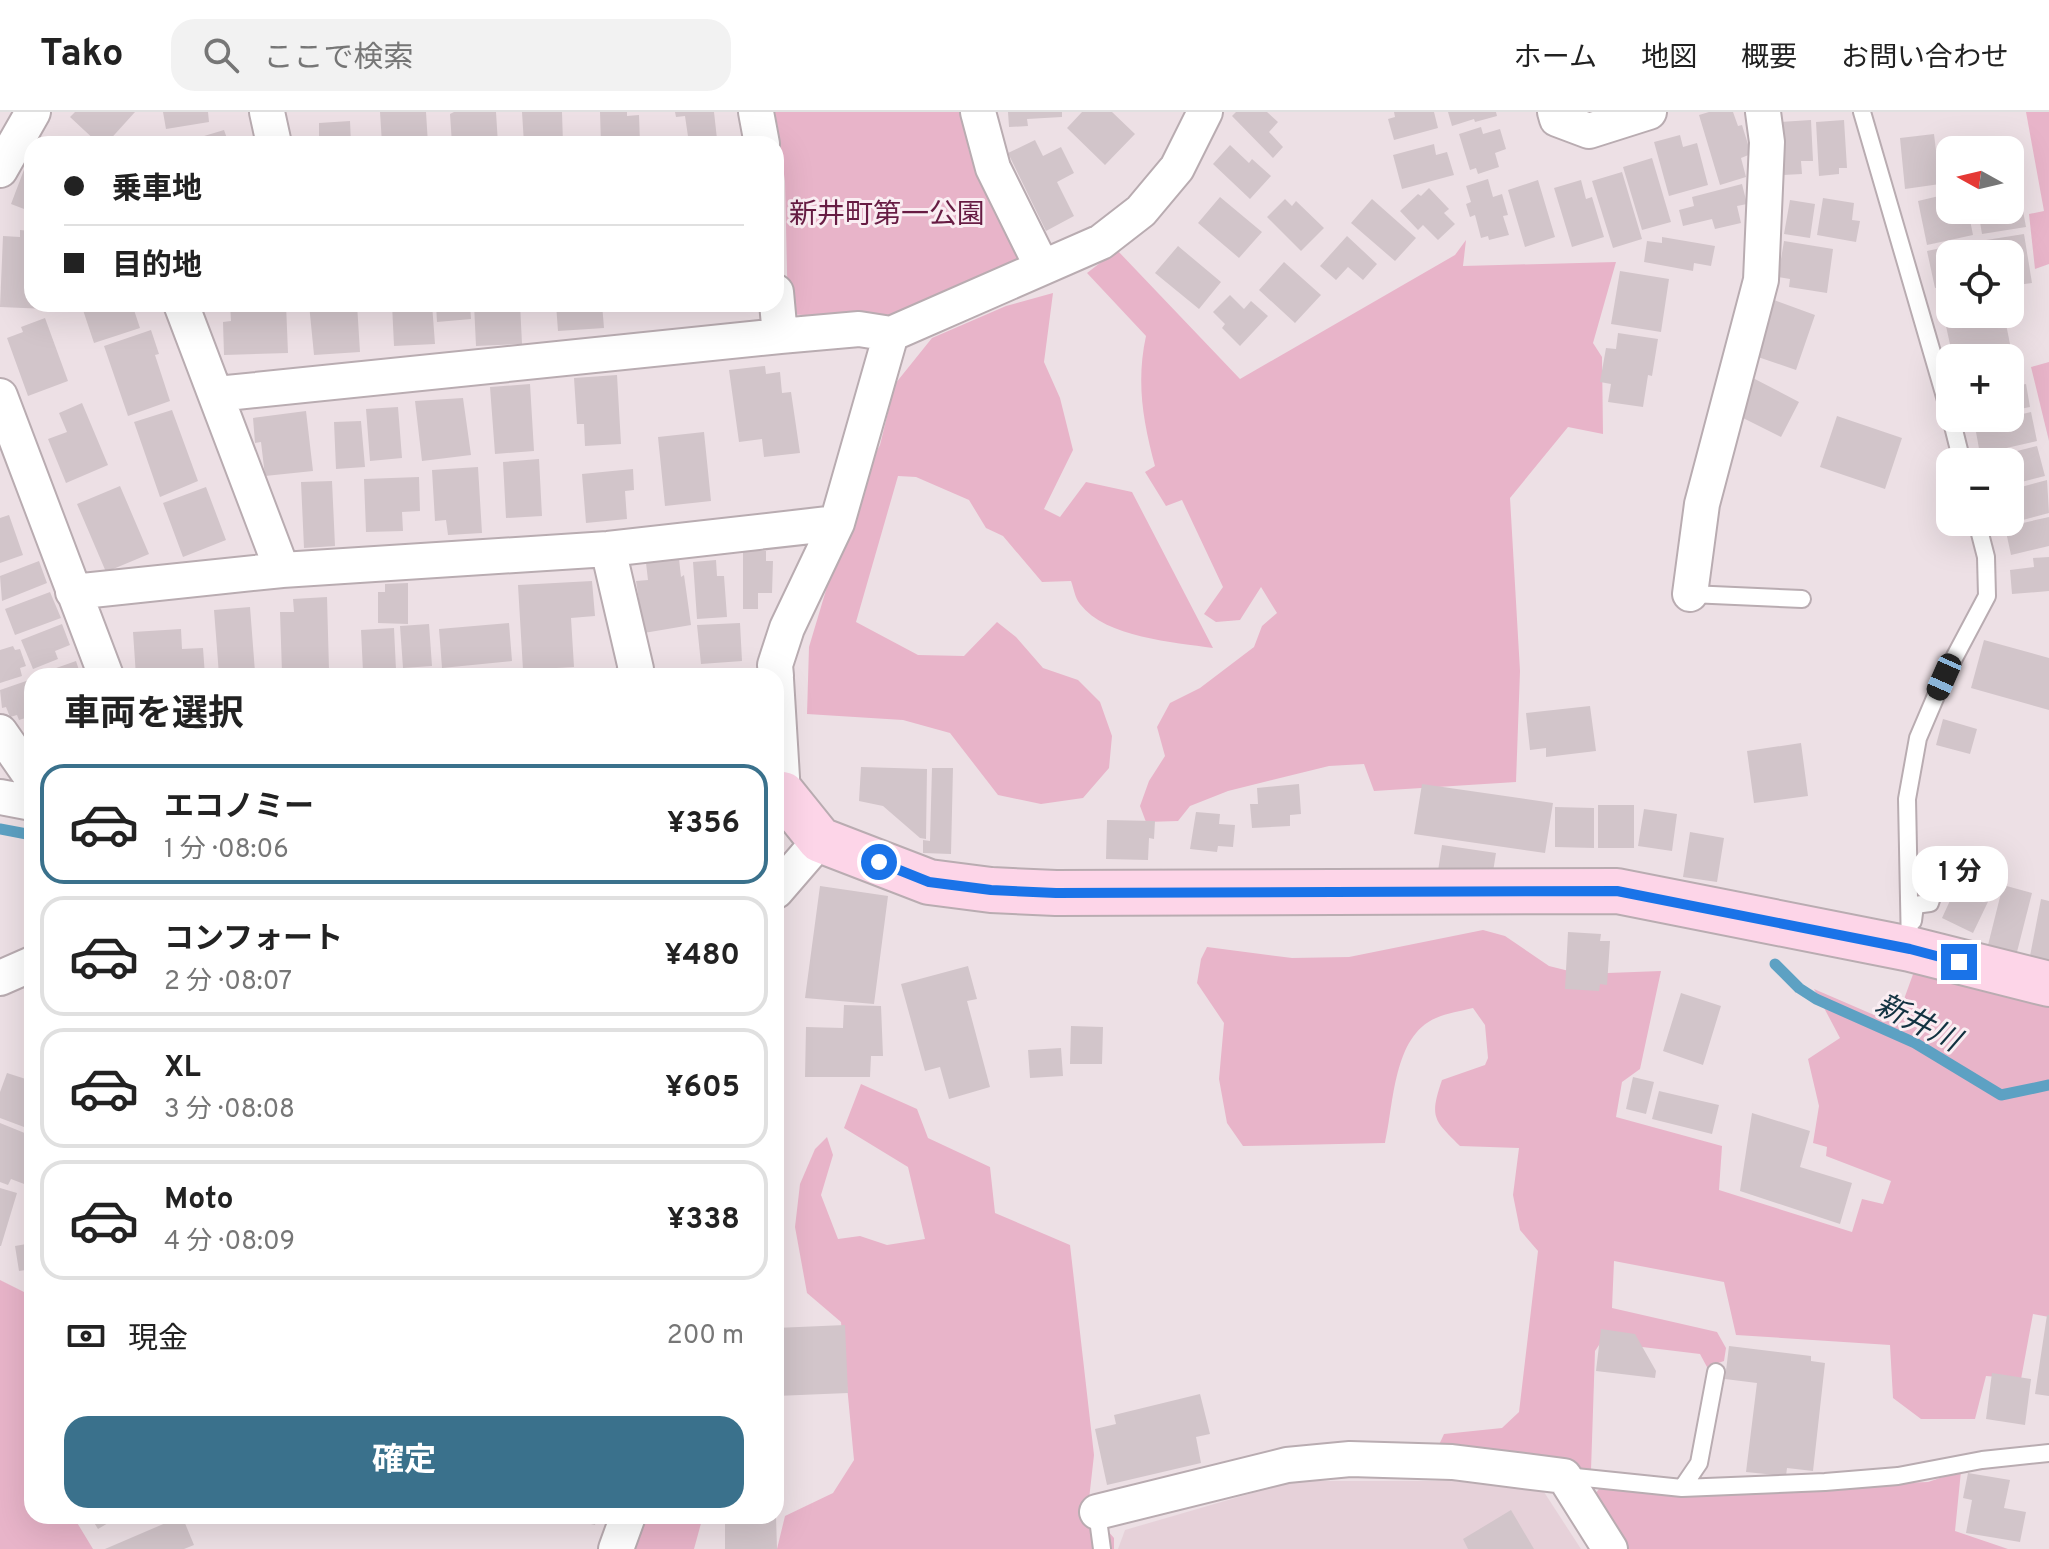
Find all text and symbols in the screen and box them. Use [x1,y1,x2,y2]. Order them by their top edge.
search box [171,19,731,91]
text: Tako [40,31,123,80]
icon: search [199,33,243,77]
text: ここで検索 [263,41,413,78]
text: ホーム [1514,41,1597,77]
text: 地図 [1641,41,1697,77]
text: 概要 [1741,41,1797,77]
text: お問い合わせ [1841,41,2009,77]
north arrow [1936,136,2024,224]
map controls [1936,136,2024,536]
text: 乗車地 [112,172,202,209]
park label: 新井町第一公園 [789,198,985,234]
button: locate [1936,240,2024,328]
text: 目的地 [112,249,202,286]
button: + [1936,344,2024,432]
button: − [1936,448,2024,536]
car [1923,650,1965,704]
text: 車両を選択 [64,693,244,739]
icon: car [68,788,140,860]
text: エコノミー [164,790,314,827]
text: ¥356 [667,806,740,843]
text: 1 分 · 08:06 [164,834,289,867]
route start [861,844,897,880]
callout: 1 分 [1911,846,2007,902]
text: 1 分 [1939,857,1981,890]
icon: car [68,920,140,992]
text: コンフォート [164,922,343,959]
text: ¥480 [664,938,740,975]
route end [1941,944,1977,980]
text: 2 分 · 08:07 [164,966,292,999]
water label: 新井川 [1868,987,1968,1063]
text: XL [164,1050,201,1087]
icon: car [68,1052,140,1124]
text: ¥605 [665,1070,740,1107]
text: 3 分 · 08:08 [164,1094,295,1127]
text: Moto [164,1182,234,1219]
icon: car [68,1184,140,1256]
text: ¥338 [667,1202,740,1239]
text: 4 分 · 08:09 [164,1226,295,1259]
icon: cash [64,1314,108,1358]
text: 200 m [667,1320,744,1353]
text: 現金 [128,1322,188,1359]
button: 確定 [64,1416,744,1508]

